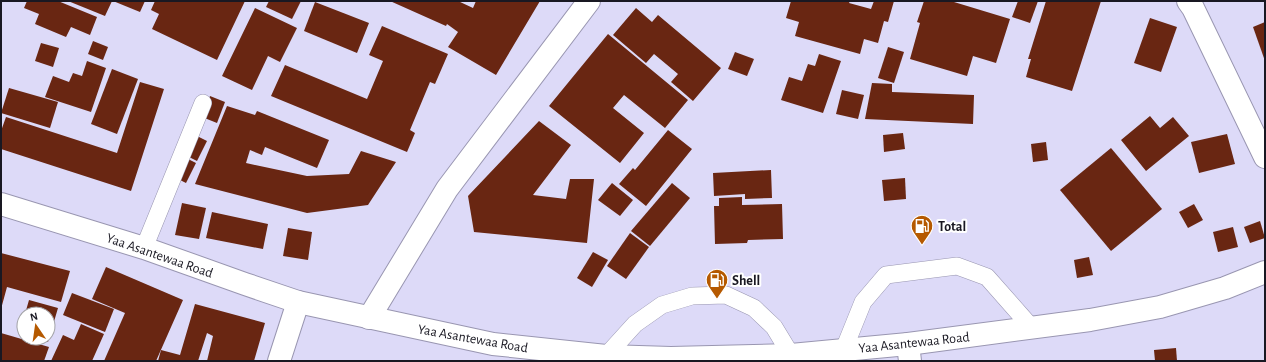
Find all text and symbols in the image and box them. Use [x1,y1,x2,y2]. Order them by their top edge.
fuel station icon: Total [909,213,935,246]
place label: Total [938,220,966,234]
street label: Yaa Asantewaa Road [105,231,215,281]
fuel station icon: Shell [704,267,730,300]
place label: Shell [732,274,760,288]
north arrow [16,306,56,346]
text: N [29,311,39,323]
street label: Yaa Asantewaa Road [417,322,529,356]
street label: Yaa Asantewaa Road [858,330,970,356]

